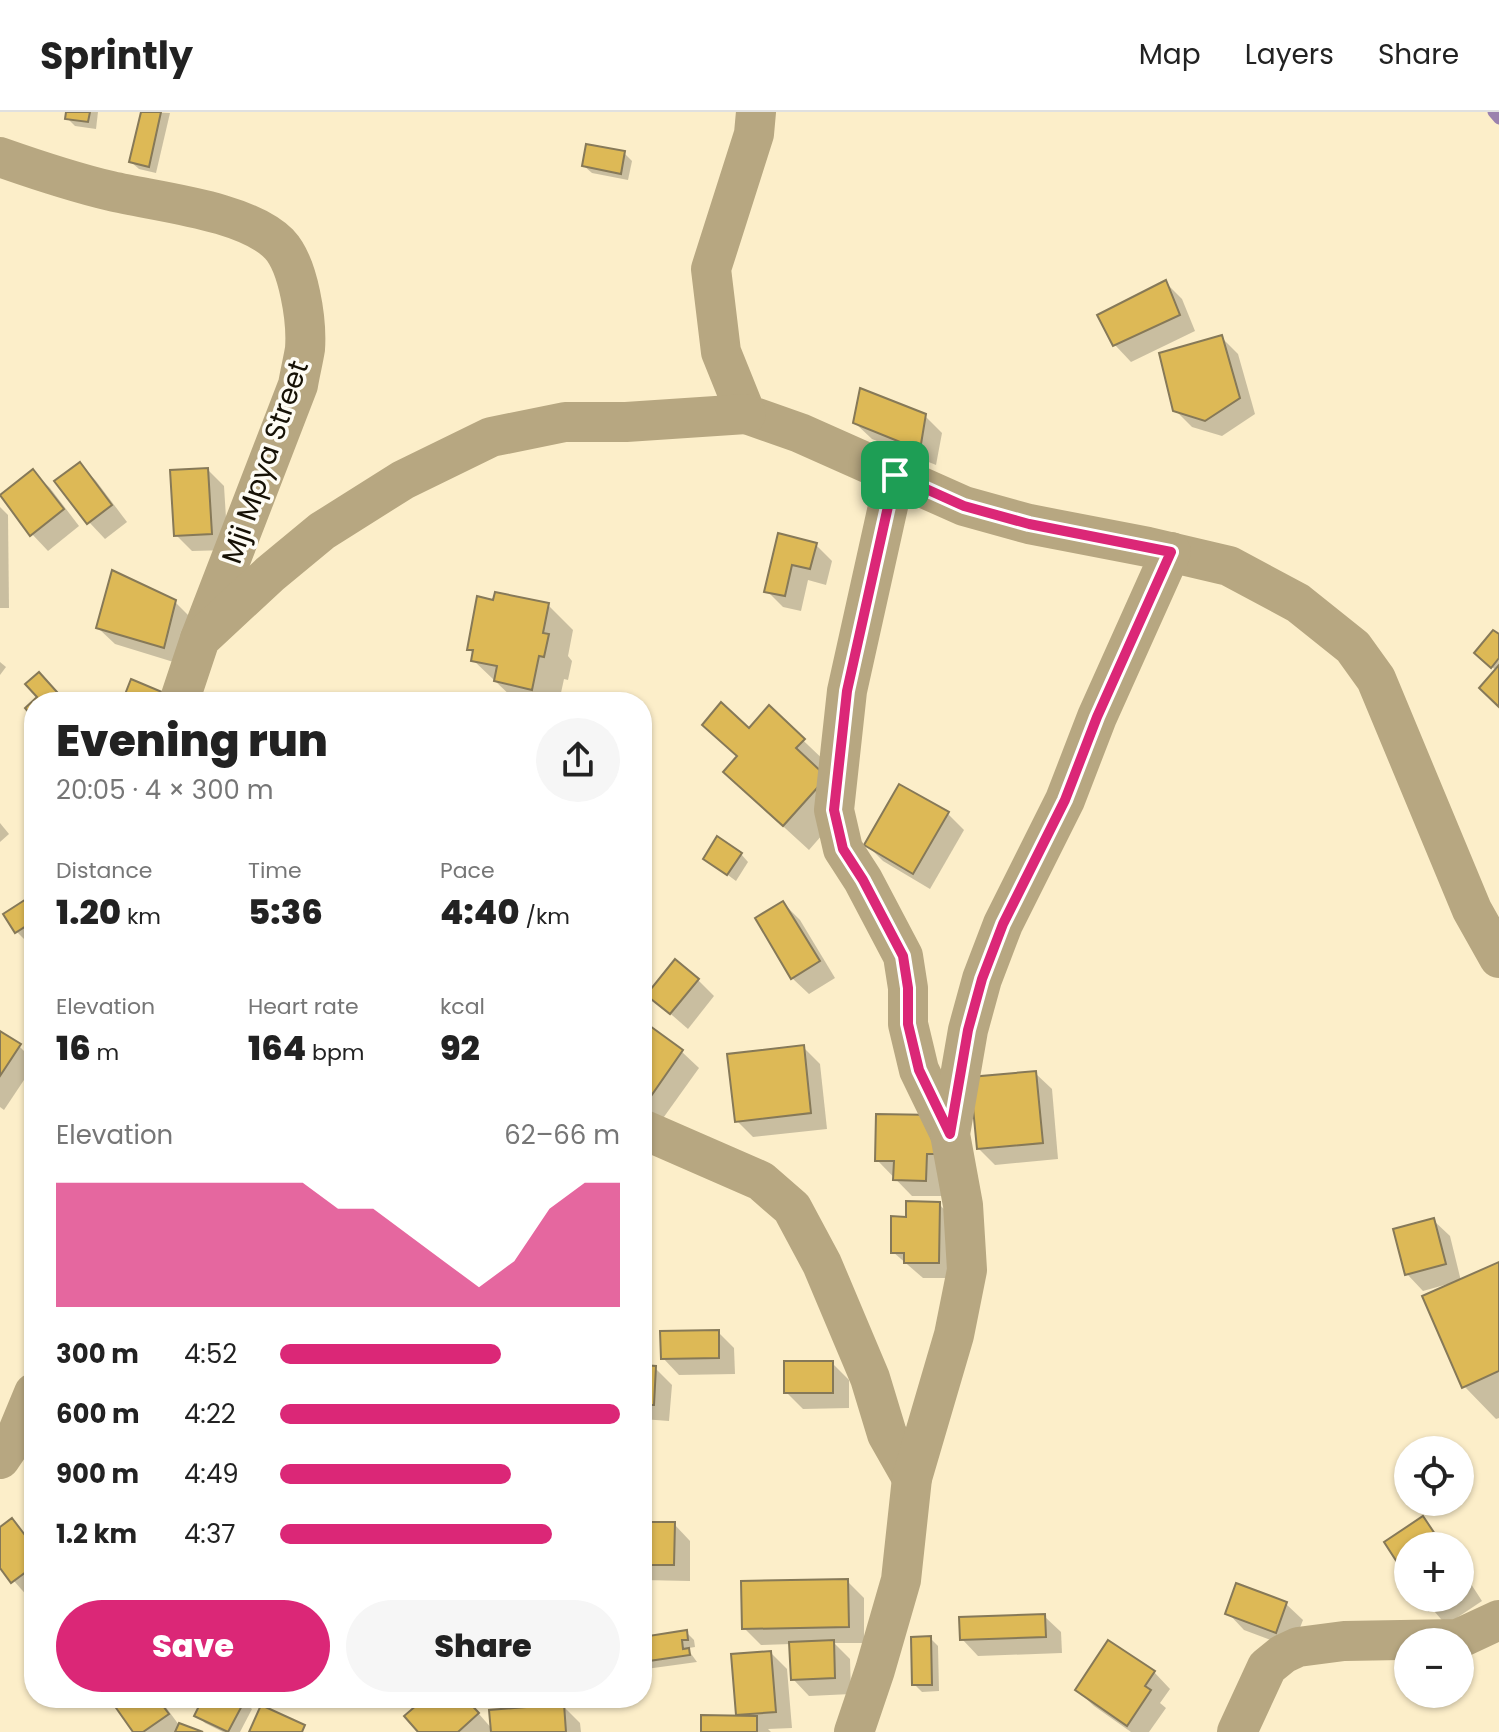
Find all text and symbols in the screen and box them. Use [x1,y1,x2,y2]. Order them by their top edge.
text: Sprintly [40,29,193,82]
text: Map [1139,35,1201,74]
text: Layers [1245,35,1334,74]
text: Share [1378,35,1459,74]
street label: Mji Mpya Street [212,355,318,569]
pin [861,441,929,509]
icon: arrive [873,453,917,497]
text: Evening run [56,710,328,771]
button: share [536,718,620,802]
text: 20:05 · 4 × 300 m [56,772,274,808]
text: Distance [56,855,152,886]
text: Time [248,855,302,886]
text: Pace [440,855,495,886]
text: 1.20 [56,888,121,936]
text: 5:36 [248,888,323,936]
text: 4:40 [440,888,520,936]
text: km [121,901,161,932]
text: /km [520,901,570,932]
text: Elevation [56,991,155,1022]
text: Heart rate [248,991,359,1022]
text: kcal [440,991,485,1022]
text: 16 [56,1024,91,1072]
text: 164 [248,1024,306,1072]
text: 92 [440,1024,480,1072]
text: m [91,1037,119,1068]
text: bpm [306,1037,365,1068]
text: Elevation [56,1117,173,1153]
text: 62–66 m [504,1117,620,1153]
text: 300 m [56,1336,139,1372]
text: 4:52 [184,1336,237,1372]
text: 600 m [56,1396,140,1432]
text: 4:22 [184,1396,236,1432]
map controls [1394,1436,1474,1708]
button: locate [1394,1436,1474,1516]
text: 900 m [56,1456,139,1492]
text: 4:49 [184,1456,239,1492]
text: 1.2 km [56,1516,137,1552]
text: 4:37 [184,1516,235,1552]
button: + [1394,1532,1474,1612]
button: Save [56,1600,330,1692]
button: Share [346,1600,620,1692]
button: − [1394,1628,1474,1708]

